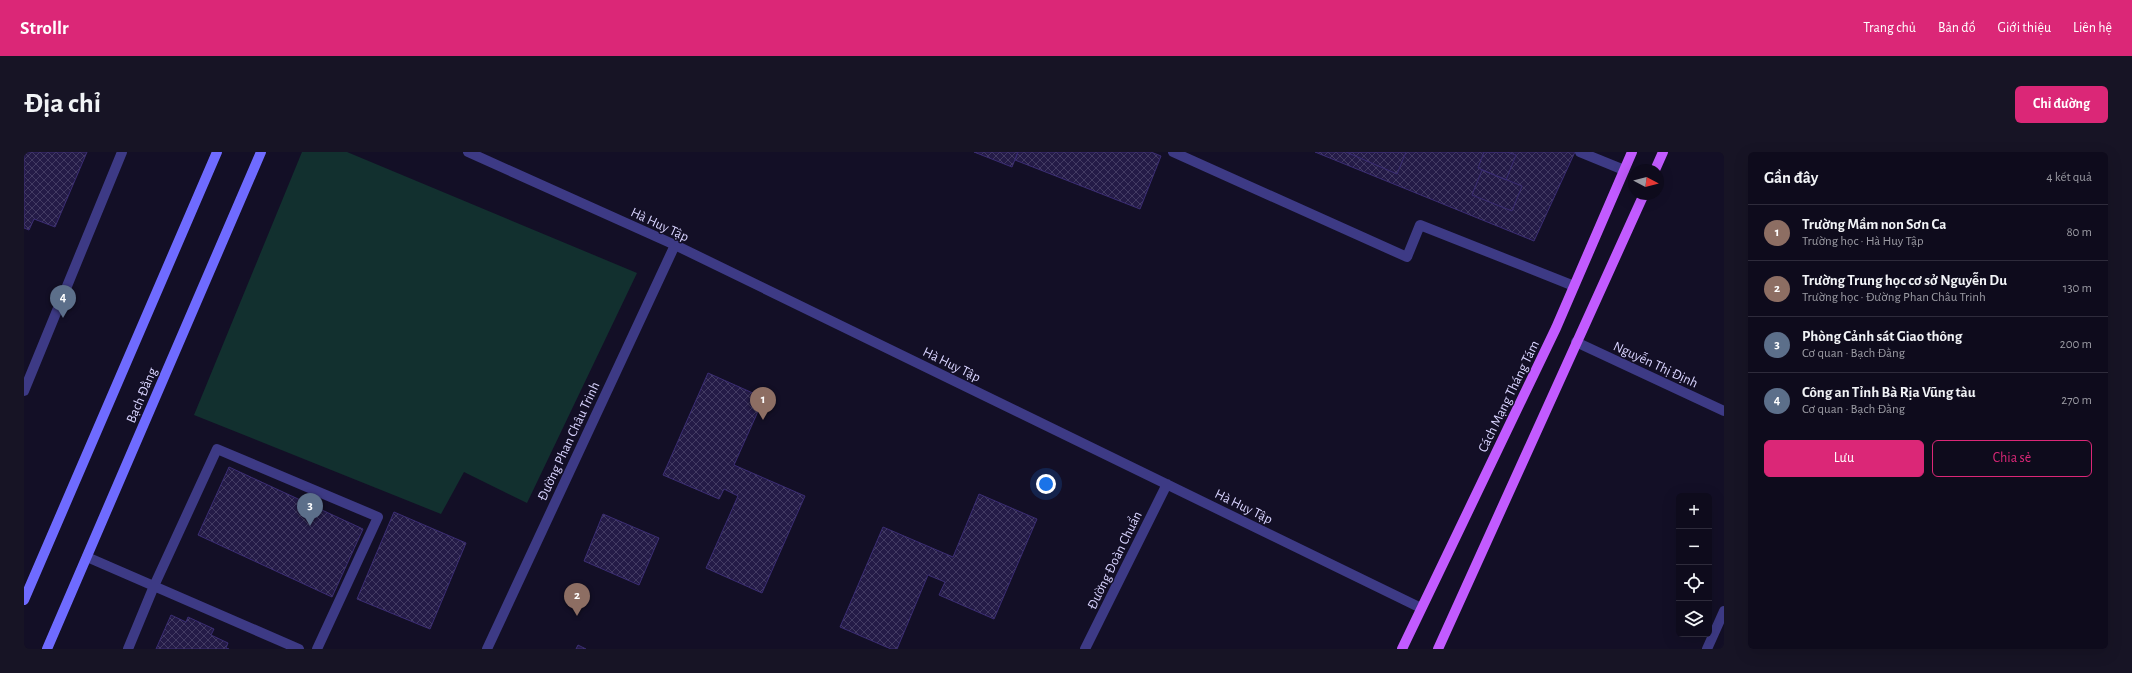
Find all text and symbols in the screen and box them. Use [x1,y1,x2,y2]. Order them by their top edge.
text: Strollr [20,19,69,38]
text: Trang chủ [1863,21,1916,35]
text: Bản đồ [1938,21,1976,35]
text: Giới thiệu [1998,21,2051,35]
text: Liên hệ [2073,21,2112,35]
button: Chỉ đường [2015,86,2108,123]
text: Địa chỉ [24,90,101,118]
north arrow [1628,164,1664,200]
text: Gần đây [1764,169,1818,186]
text: 4 kết quả [2046,171,2092,184]
street label: Hà Huy Tập [628,205,691,244]
text: Trường Mầm non Sơn Ca [1802,217,1946,232]
text: 1 [1775,226,1779,239]
text: 80 m [2066,226,2092,239]
text: Trường học · Hà Huy Tập [1802,235,1924,248]
text: Trường Trung học cơ sở Nguyễn Du [1802,273,2007,288]
text: 2 [1774,282,1780,295]
text: 130 m [2063,282,2092,295]
pin: 4 [50,285,76,318]
text: Trường học · Đường Phan Châu Trinh [1802,291,1986,304]
text: Phòng Cảnh sát Giao thông [1802,329,1962,344]
street label: Nguyễn Thị Định [1611,337,1701,391]
street label: Cách Mạng Tháng Tám [1476,338,1542,455]
text: 3 [1774,338,1780,351]
text: 200 m [2060,338,2092,351]
street label: Hà Huy Tập [920,345,983,385]
text: Cơ quan · Bạch Đằng [1802,347,1905,360]
street label: Bạch Đằng [123,365,160,425]
street label: Đường Phan Châu Trinh [535,380,603,503]
text: Công an Tỉnh Bà Rịa Vũng tàu [1802,385,1976,400]
pin: 1 [750,387,776,420]
text: 4 [1774,394,1780,407]
text: 270 m [2061,394,2092,407]
text: Cơ quan · Bạch Đằng [1802,403,1905,416]
button: Lưu [1764,440,1924,477]
button: Chia sẻ [1932,440,2092,477]
your location [1036,474,1056,494]
street label: Hà Huy Tập [1212,487,1275,527]
pin: 3 [297,493,323,526]
map controls [1676,493,1712,637]
button: + [1676,493,1712,529]
street label: Đường Đoàn Chuẩn [1083,508,1145,612]
button: − [1676,529,1712,565]
button: locate [1676,565,1712,601]
pin: 2 [564,583,590,616]
button: layers [1676,601,1712,637]

